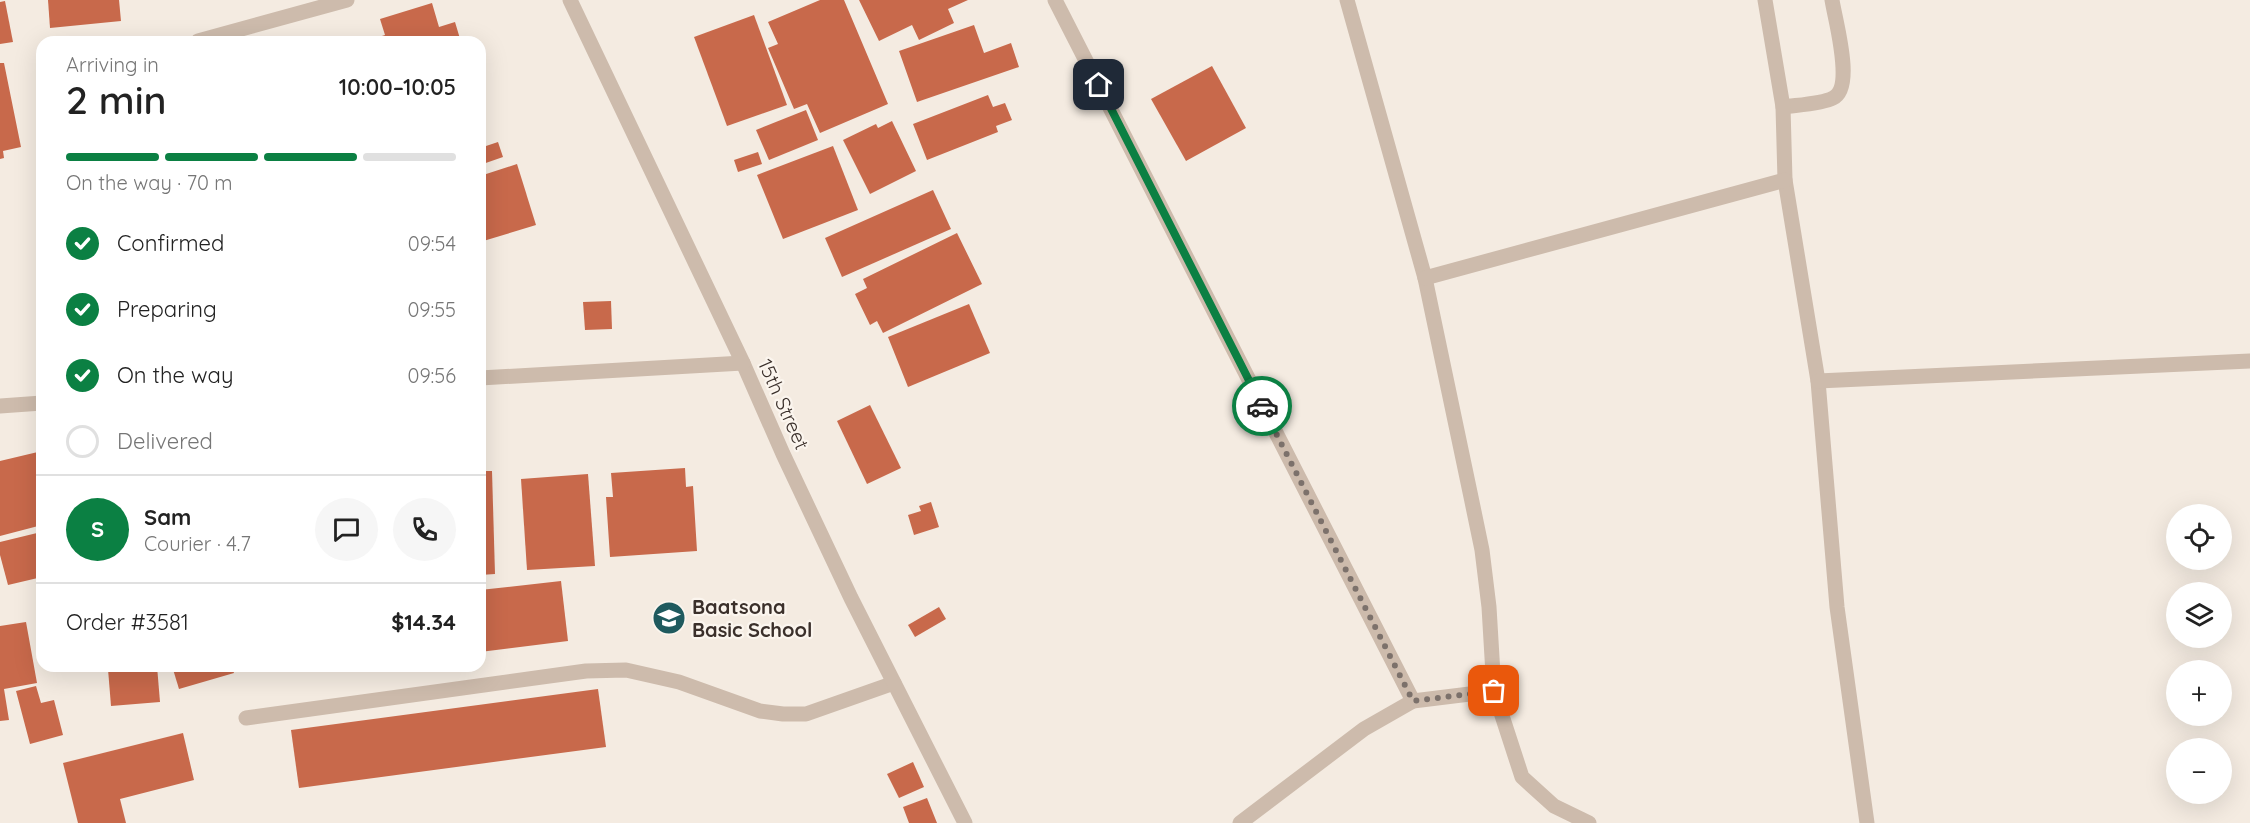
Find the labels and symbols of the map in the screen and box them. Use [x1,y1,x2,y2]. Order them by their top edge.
pin [1073,59,1124,110]
street label: 15th Street [753,355,815,453]
courier [1232,376,1292,436]
place label: Baatsona Basic School [692,594,812,642]
school or university icon: Baatsona Basic School [651,600,687,636]
pin [1468,665,1519,716]

